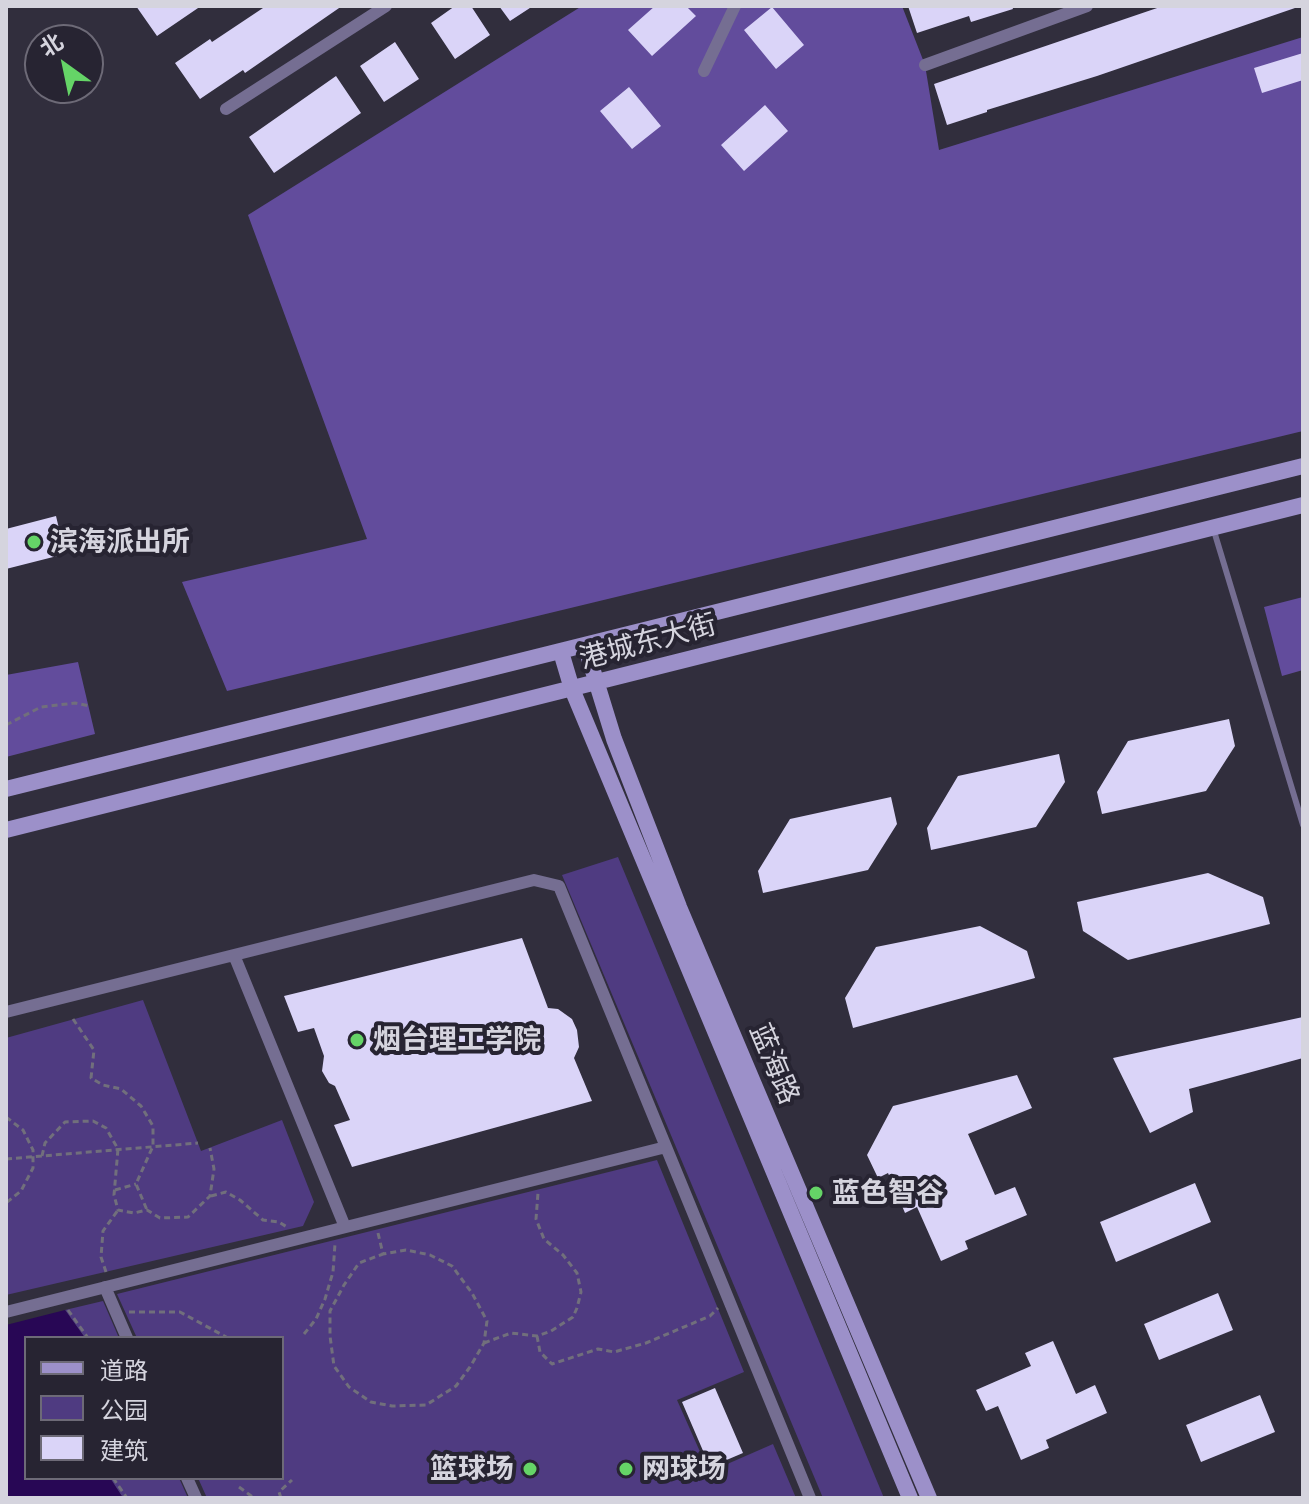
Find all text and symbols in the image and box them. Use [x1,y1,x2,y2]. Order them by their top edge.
north arrow [24,24,104,104]
text: 北 [36,29,68,62]
place label: 滨海派出所 [50,525,190,559]
marker: 滨海派出所 [25,533,43,551]
street label: 港城东大街 [576,608,720,676]
street label: 蓝海路 [742,1019,806,1109]
place label: 烟台理工学院 [373,1023,541,1057]
marker: 烟台理工学院 [348,1031,366,1049]
place label: 蓝色智谷 [832,1176,944,1210]
marker: 蓝色智谷 [807,1184,825,1202]
legend [24,1336,284,1480]
text: 道路 [100,1357,148,1384]
text: 公园 [100,1397,148,1424]
text: 建筑 [100,1437,148,1464]
place label: 篮球场 [430,1452,514,1486]
place label: 网球场 [642,1452,726,1486]
marker: 篮球场 [521,1460,539,1478]
marker: 网球场 [617,1460,635,1478]

